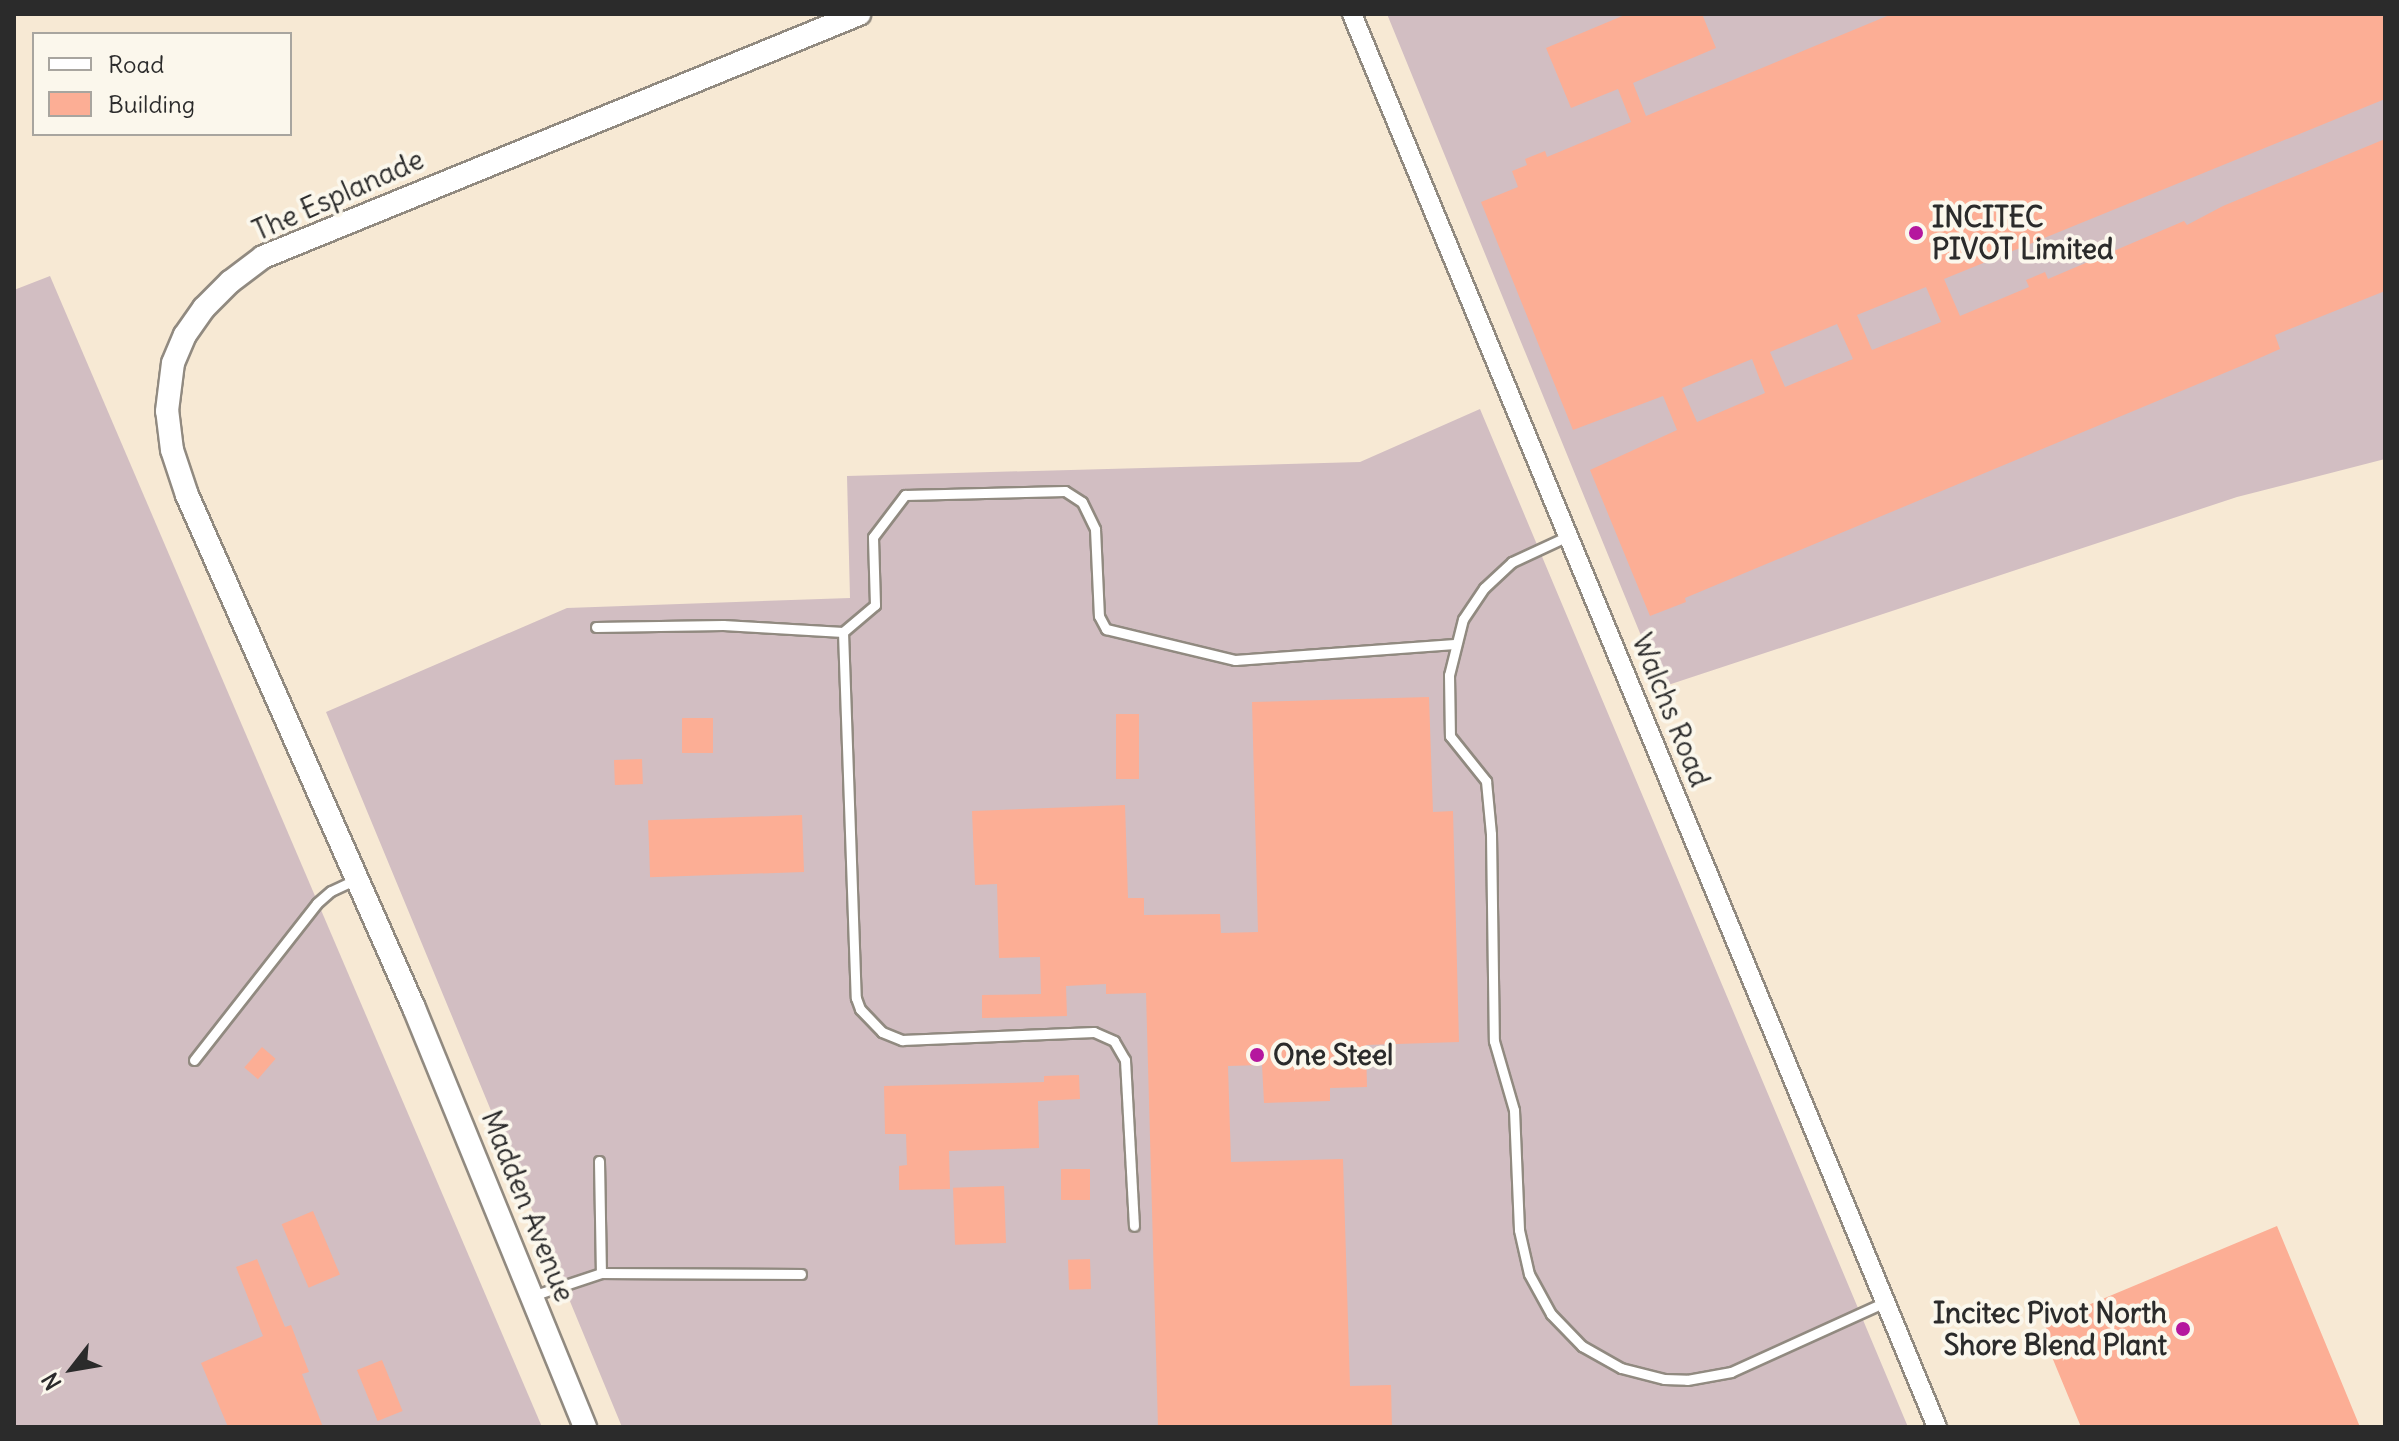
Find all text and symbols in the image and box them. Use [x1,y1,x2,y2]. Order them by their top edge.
legend [32,32,292,136]
text: Road [108,49,164,79]
text: Building [108,89,195,119]
street label: The Esplanade [247,142,429,248]
place label: INCITEC PIVOT Limited [1932,200,2113,266]
marker: INCITEC PIVOT Limited [1907,224,1925,242]
street label: Walchs Road [1625,628,1717,792]
place label: One Steel [1273,1038,1393,1072]
marker: One Steel [1248,1046,1266,1064]
street label: Madden Avenue [474,1106,582,1306]
place label: Incitec Pivot North Shore Blend Plant [1933,1296,2167,1362]
marker: Incitec Pivot North Shore Blend Plant [2174,1320,2192,1338]
north arrow [32,1329,112,1409]
text: N [36,1368,67,1395]

